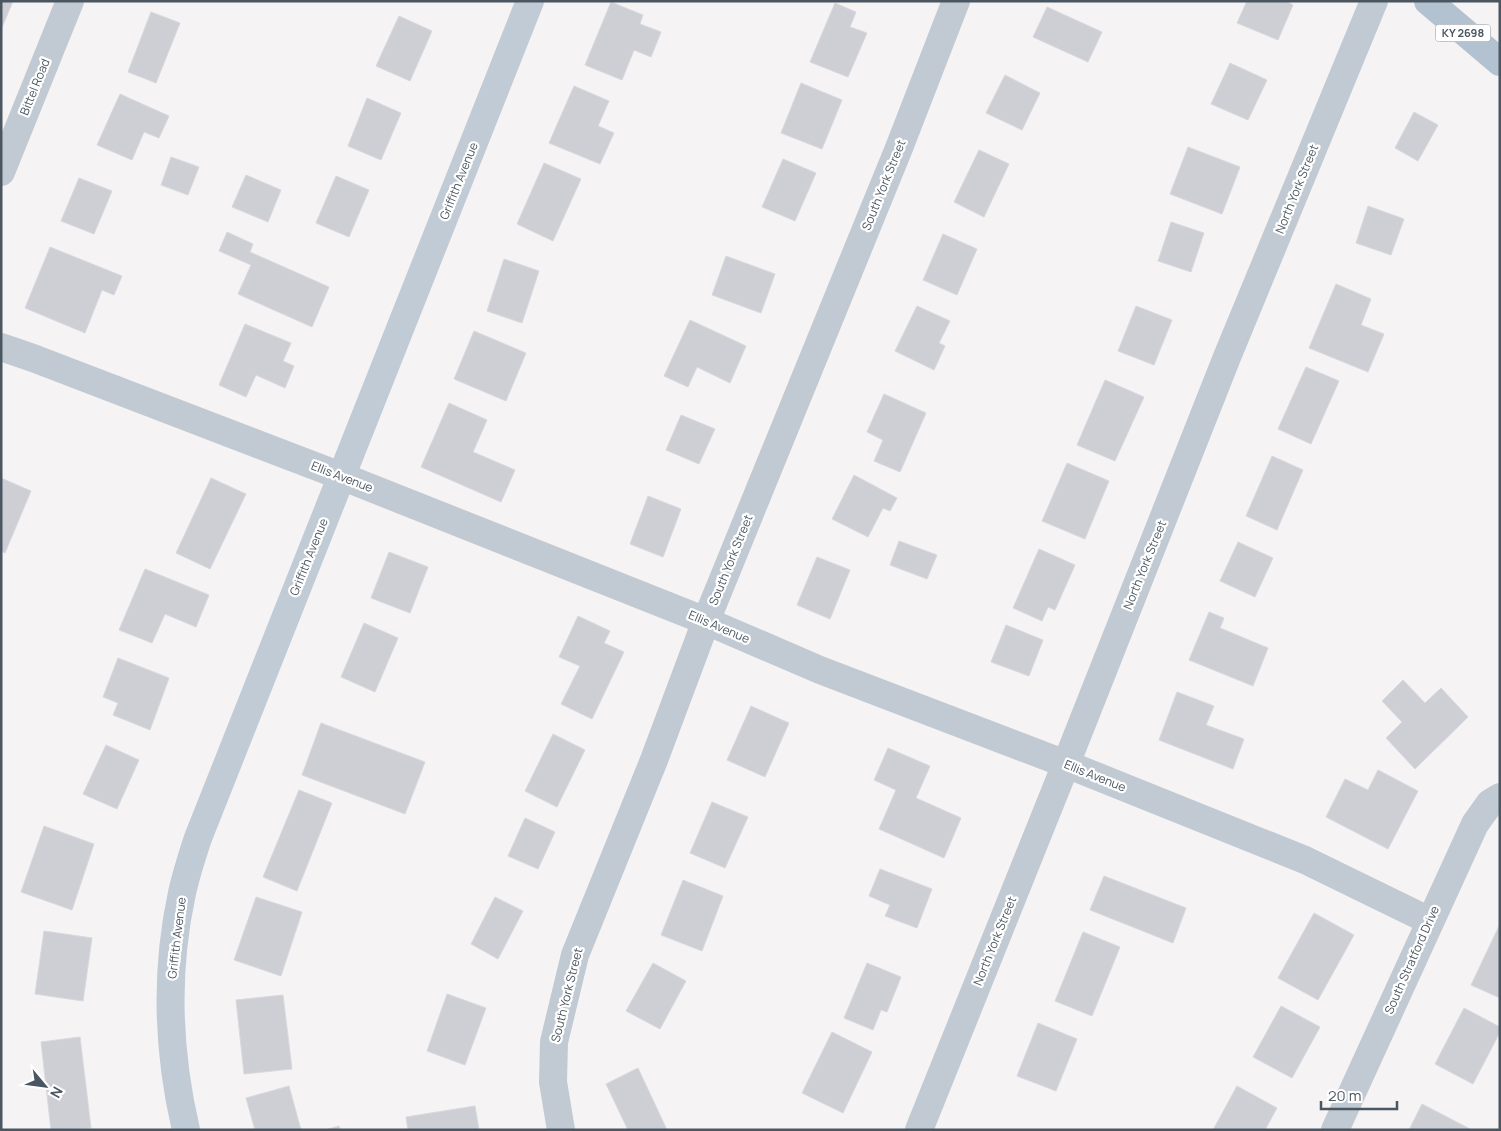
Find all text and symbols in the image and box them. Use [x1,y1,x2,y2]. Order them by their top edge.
road number: KY 2698 [1436,24,1490,42]
street label: Bittel Road [15,56,54,118]
street label: South York Street [858,137,910,233]
street label: Griffith Avenue [435,140,482,222]
street label: North York Street [1271,142,1322,236]
street label: Ellis Avenue [309,457,376,496]
street label: South York Street [705,512,757,608]
street label: Griffith Avenue [285,516,332,598]
street label: North York Street [1119,518,1170,612]
street label: Ellis Avenue [686,606,752,647]
street label: Ellis Avenue [1062,755,1129,796]
street label: North York Street [969,894,1020,988]
street label: Griffith Avenue [163,896,190,980]
street label: South Stratford Drive [1380,903,1443,1017]
street label: South York Street [547,946,587,1044]
north arrow [20,1061,70,1111]
scale bar [1321,1078,1397,1110]
text: N [46,1084,68,1102]
text: 20 m [1328,1085,1361,1106]

